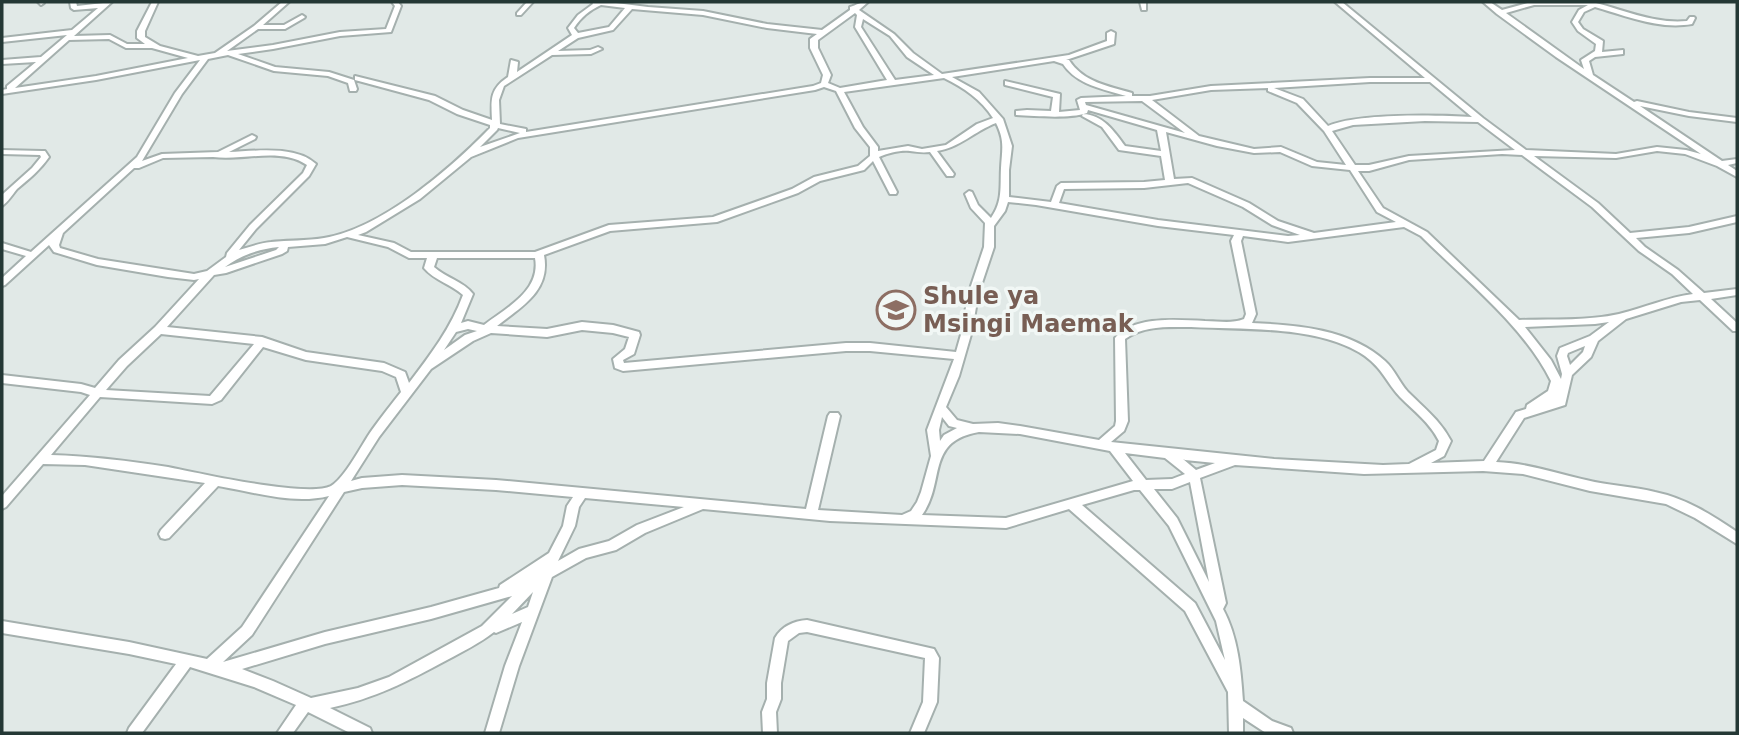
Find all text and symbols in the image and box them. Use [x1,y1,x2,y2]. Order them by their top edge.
place label: Shule ya Msingi Maemak [923,282,1135,338]
school or university icon: Shule ya Msingi Maemak [875,289,917,331]

